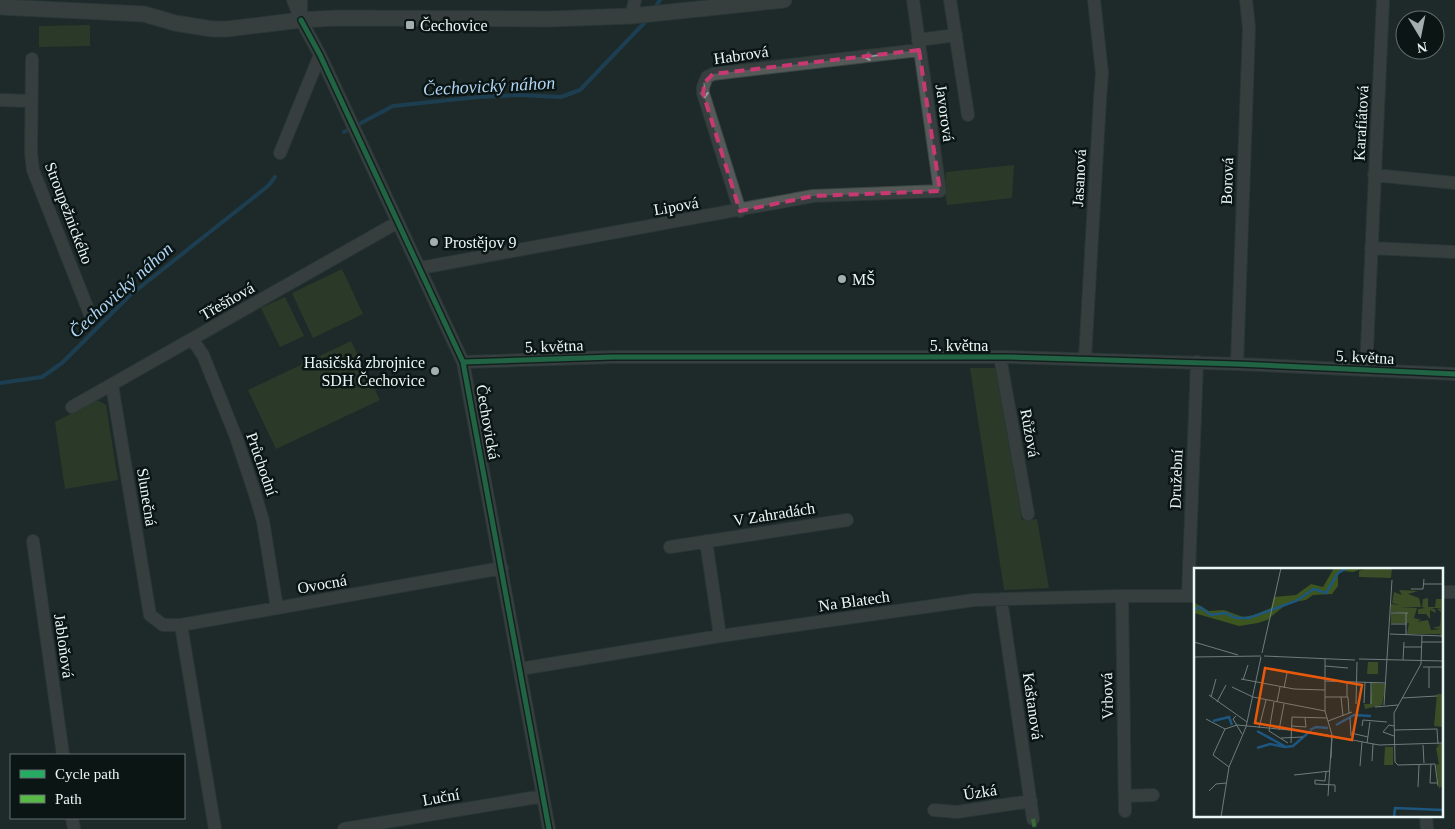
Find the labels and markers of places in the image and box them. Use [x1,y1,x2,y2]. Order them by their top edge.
place label: Čechovice [420,16,488,34]
marker: Čechovice [404,19,416,31]
place label: Prostějov 9 [444,234,516,252]
marker: Prostějov 9 [428,236,440,248]
place label: MŠ [852,270,875,288]
marker: MŠ [836,273,848,285]
place label: Hasičská zbrojnice SDH Čechovice [304,354,425,389]
marker: Hasičská zbrojnice SDH Čechovice [429,365,441,377]

